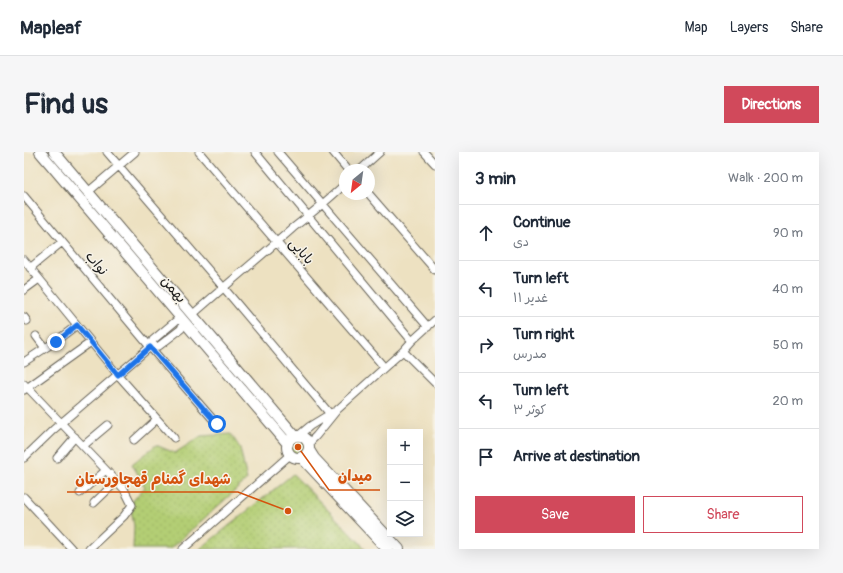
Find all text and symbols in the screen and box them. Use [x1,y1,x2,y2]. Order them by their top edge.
text: Mapleaf [20,16,82,40]
text: Map [685,19,708,36]
text: Layers [730,19,768,36]
text: Share [790,19,823,36]
button: Directions [724,86,819,123]
text: Find us [24,87,108,122]
north arrow [339,164,375,200]
text: 3 min [475,168,516,189]
text: Walk · 200 m [728,170,803,186]
text: Continue [513,213,571,232]
icon: ahead [475,222,497,244]
text: 90 m [773,225,803,241]
text: دی [513,234,529,250]
street label: بابایی [285,235,318,268]
street label: نواب [82,248,112,279]
text: Turn left [513,269,569,288]
street label: بهمن [157,272,190,306]
icon: left [475,278,497,300]
text: 40 m [772,281,803,297]
text: غدیر ۱۱ [513,290,548,306]
text: Turn right [513,325,574,344]
route end [47,333,65,351]
icon: right [475,334,497,356]
text: 50 m [773,337,803,353]
text: مدرس [513,346,547,362]
text: Turn left [513,381,569,400]
icon: left [475,390,497,412]
text: 20 m [772,393,803,409]
text: کوثر ۳ [513,402,546,418]
route start [208,415,226,433]
map controls [387,429,423,537]
button: + [387,429,423,465]
icon: arrive [475,446,497,468]
text: Arrive at destination [513,447,640,466]
callout: میدان [329,463,380,490]
callout: شهدای گمنام قهجاورستان [67,465,238,492]
button: − [387,465,423,501]
text: میدان [338,467,372,486]
text: شهدای گمنام قهجاورستان [75,469,231,490]
button: Save [475,496,635,533]
button: Share [643,496,803,533]
button: layers [387,501,423,537]

